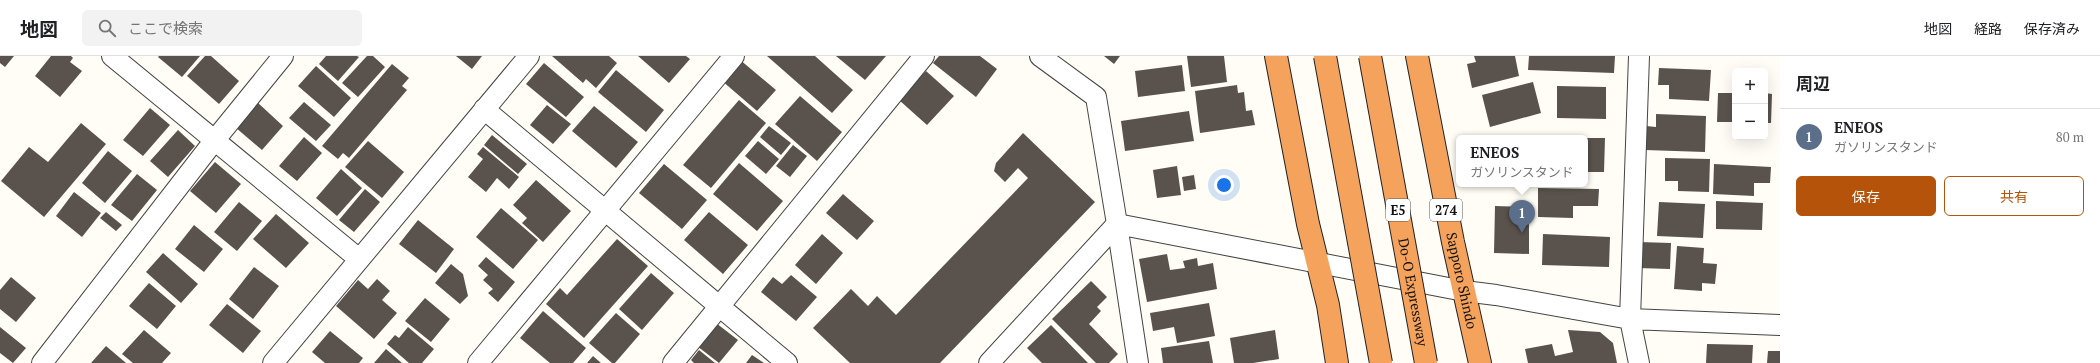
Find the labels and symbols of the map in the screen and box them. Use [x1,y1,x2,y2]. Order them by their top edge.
your location [1214,175,1234,195]
road number: E5 [1386,199,1410,221]
road number: 274 [1430,199,1462,221]
pin: 1 [1509,200,1535,233]
street label: Sapporo Shindo [1442,231,1482,331]
street label: Do-O Expressway [1394,236,1433,349]

